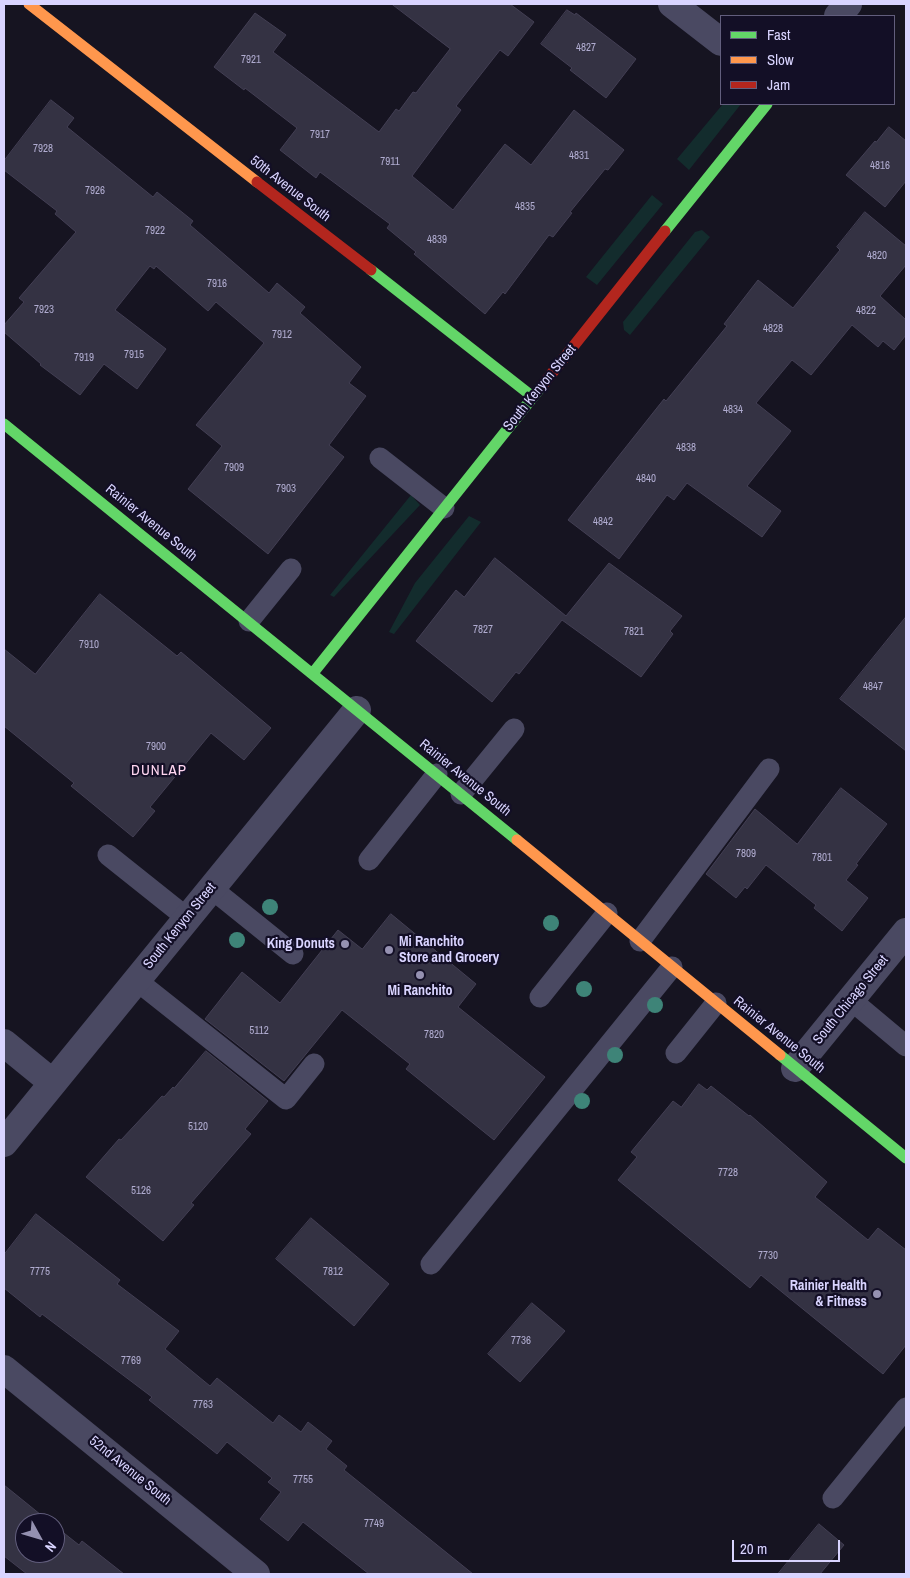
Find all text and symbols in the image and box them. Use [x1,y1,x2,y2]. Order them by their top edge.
legend [720,15,895,105]
text: Fast [767,24,790,45]
house number: 4827 [576,41,596,55]
text: Slow [767,49,794,70]
house number: 7921 [241,53,261,67]
text: Jam [767,74,790,95]
house number: 7917 [310,128,330,142]
house number: 7928 [33,142,53,156]
house number: 4831 [569,149,589,163]
street label: 50th Avenue South [246,152,334,226]
house number: 7911 [380,155,400,169]
house number: 4816 [870,159,890,173]
house number: 7926 [85,184,105,198]
house number: 4835 [515,200,535,214]
house number: 7922 [145,224,165,238]
house number: 4839 [427,233,447,247]
house number: 4820 [867,249,887,263]
house number: 7916 [207,277,227,291]
house number: 7923 [34,303,54,317]
house number: 4822 [856,304,876,318]
house number: 4828 [763,322,783,336]
house number: 7912 [272,328,292,342]
street label: South Kenyon Street [500,342,580,434]
house number: 7915 [124,348,144,362]
house number: 7919 [74,351,94,365]
house number: 4834 [723,403,743,417]
house number: 4838 [676,441,696,455]
house number: 7909 [224,461,244,475]
house number: 4840 [636,472,656,486]
street label: Rainier Avenue South [102,481,200,565]
house number: 7903 [276,482,296,496]
house number: 4842 [593,515,613,529]
house number: 7827 [473,623,493,637]
house number: 7821 [624,625,644,639]
house number: 7910 [79,638,99,652]
house number: 4847 [863,680,883,694]
street label: Rainier Avenue South [416,736,514,820]
house number: 7900 [146,740,166,754]
district label: DUNLAP [130,762,188,780]
house number: 7809 [736,847,756,861]
house number: 7801 [812,851,832,865]
street label: South Kenyon Street [140,880,220,972]
place label: Mi Ranchito Store and Grocery [399,934,499,966]
place label: King Donuts [267,936,335,952]
marker: King Donuts [339,938,351,950]
marker: Mi Ranchito Store and Grocery [383,944,395,956]
street label: South Chicago Street [810,952,892,1048]
marker: Mi Ranchito [414,969,426,981]
place label: Mi Ranchito [387,983,453,999]
street label: Rainier Avenue South [730,993,828,1077]
house number: 5112 [249,1024,269,1038]
house number: 7820 [424,1028,444,1042]
house number: 5120 [188,1120,208,1134]
house number: 7728 [718,1166,738,1180]
house number: 5126 [131,1184,151,1198]
house number: 7730 [758,1249,778,1263]
house number: 7775 [30,1265,50,1279]
house number: 7812 [323,1265,343,1279]
place label: Rainier Health & Fitness [790,1278,867,1310]
marker: Rainier Health & Fitness [871,1288,883,1300]
house number: 7736 [511,1334,531,1348]
house number: 7769 [121,1354,141,1368]
house number: 7763 [193,1398,213,1412]
street label: 52nd Avenue South [86,1433,174,1509]
house number: 7755 [293,1473,313,1487]
north arrow [15,1513,65,1563]
house number: 7749 [364,1517,384,1531]
scale bar [735,1530,842,1562]
text: N [41,1538,60,1556]
text: 20 m [740,1538,767,1559]

